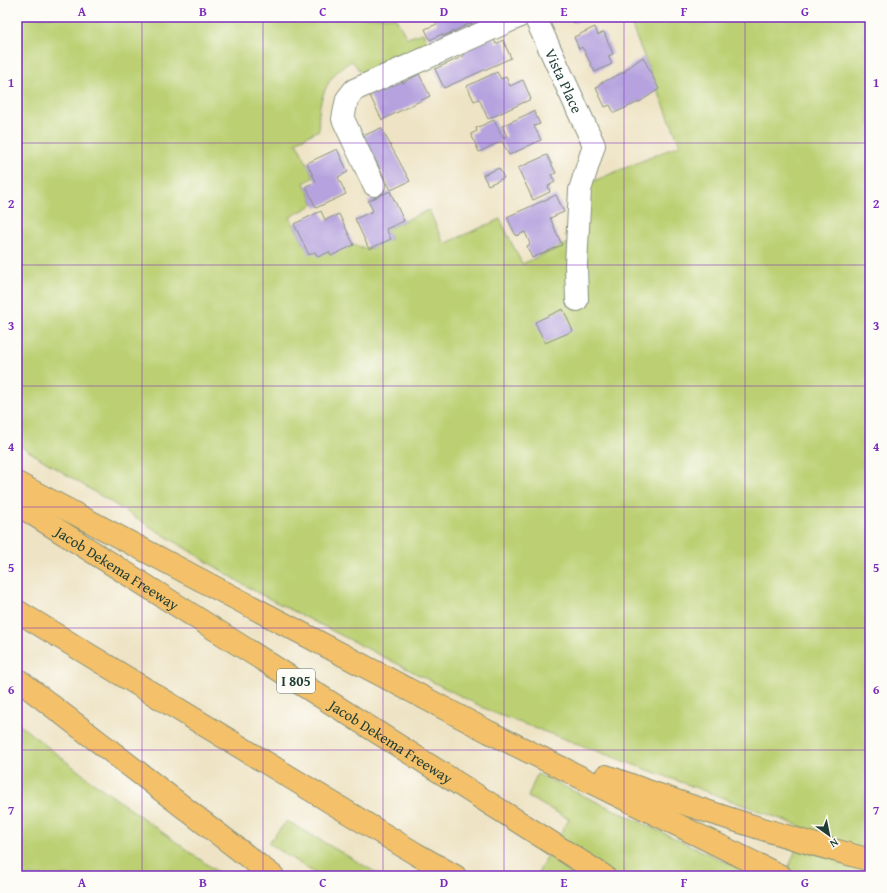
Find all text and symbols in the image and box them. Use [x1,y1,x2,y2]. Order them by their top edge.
text: A [78,2,87,21]
text: B [199,2,207,21]
text: C [319,2,327,21]
text: D [440,2,448,21]
text: E [561,2,568,21]
text: F [681,2,688,21]
text: G [801,2,809,21]
street label: Vista Place [540,45,588,116]
text: 1 [8,73,14,92]
text: 1 [873,73,879,92]
text: 2 [8,194,15,213]
text: 2 [873,194,880,213]
text: 3 [8,316,14,335]
text: 3 [873,316,879,335]
text: 4 [8,437,15,456]
text: 4 [873,437,880,456]
street label: Jacob Dekema Freeway [50,520,184,615]
text: 5 [8,558,15,577]
text: 5 [873,558,880,577]
road number: I 805 [277,669,315,693]
text: 6 [8,680,15,699]
text: 6 [873,680,880,699]
street label: Jacob Dekema Freeway [324,693,458,789]
text: 7 [8,801,15,820]
text: 7 [873,801,880,820]
north arrow [809,815,849,855]
text: N [826,835,842,852]
text: A [78,873,87,892]
text: B [199,873,207,892]
text: C [319,873,327,892]
text: D [440,873,448,892]
text: E [561,873,568,892]
text: F [681,873,688,892]
text: G [801,873,809,892]

